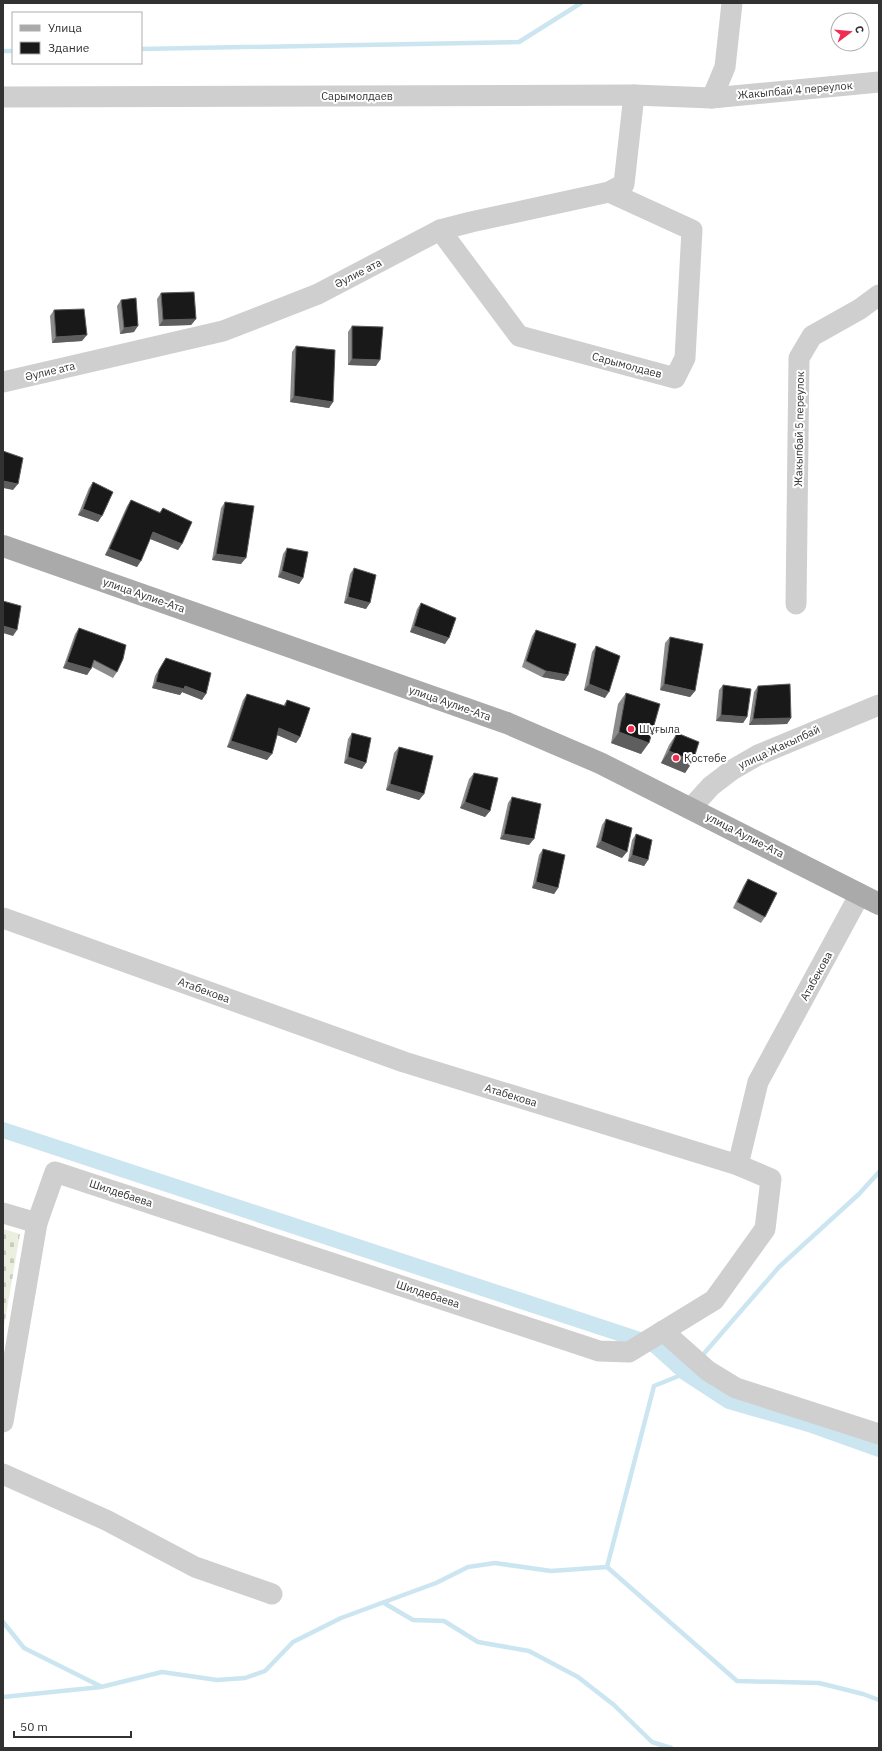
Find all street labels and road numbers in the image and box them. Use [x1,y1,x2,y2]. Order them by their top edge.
street label: Жакыпбай 4 переулок [737,78,853,102]
street label: Сарымолдаев [321,89,393,103]
street label: Әулие ата [332,255,384,291]
street label: Сарымолдаев [591,349,663,381]
street label: Әулие ата [24,358,77,384]
street label: Жакыпбай 5 переулок [791,371,807,487]
street label: улица Аулие-Ата [101,574,187,616]
street label: улица Аулие-Ата [407,682,493,724]
street label: улица Жакыпбай [736,722,822,772]
street label: улица Аулие-Ата [704,809,787,861]
street label: Атабекова [797,949,835,1003]
street label: Атабекова [176,974,232,1006]
street label: Атабекова [483,1080,539,1110]
street label: Шилдебаева [87,1176,155,1210]
street label: Шилдебаева [394,1277,462,1311]

